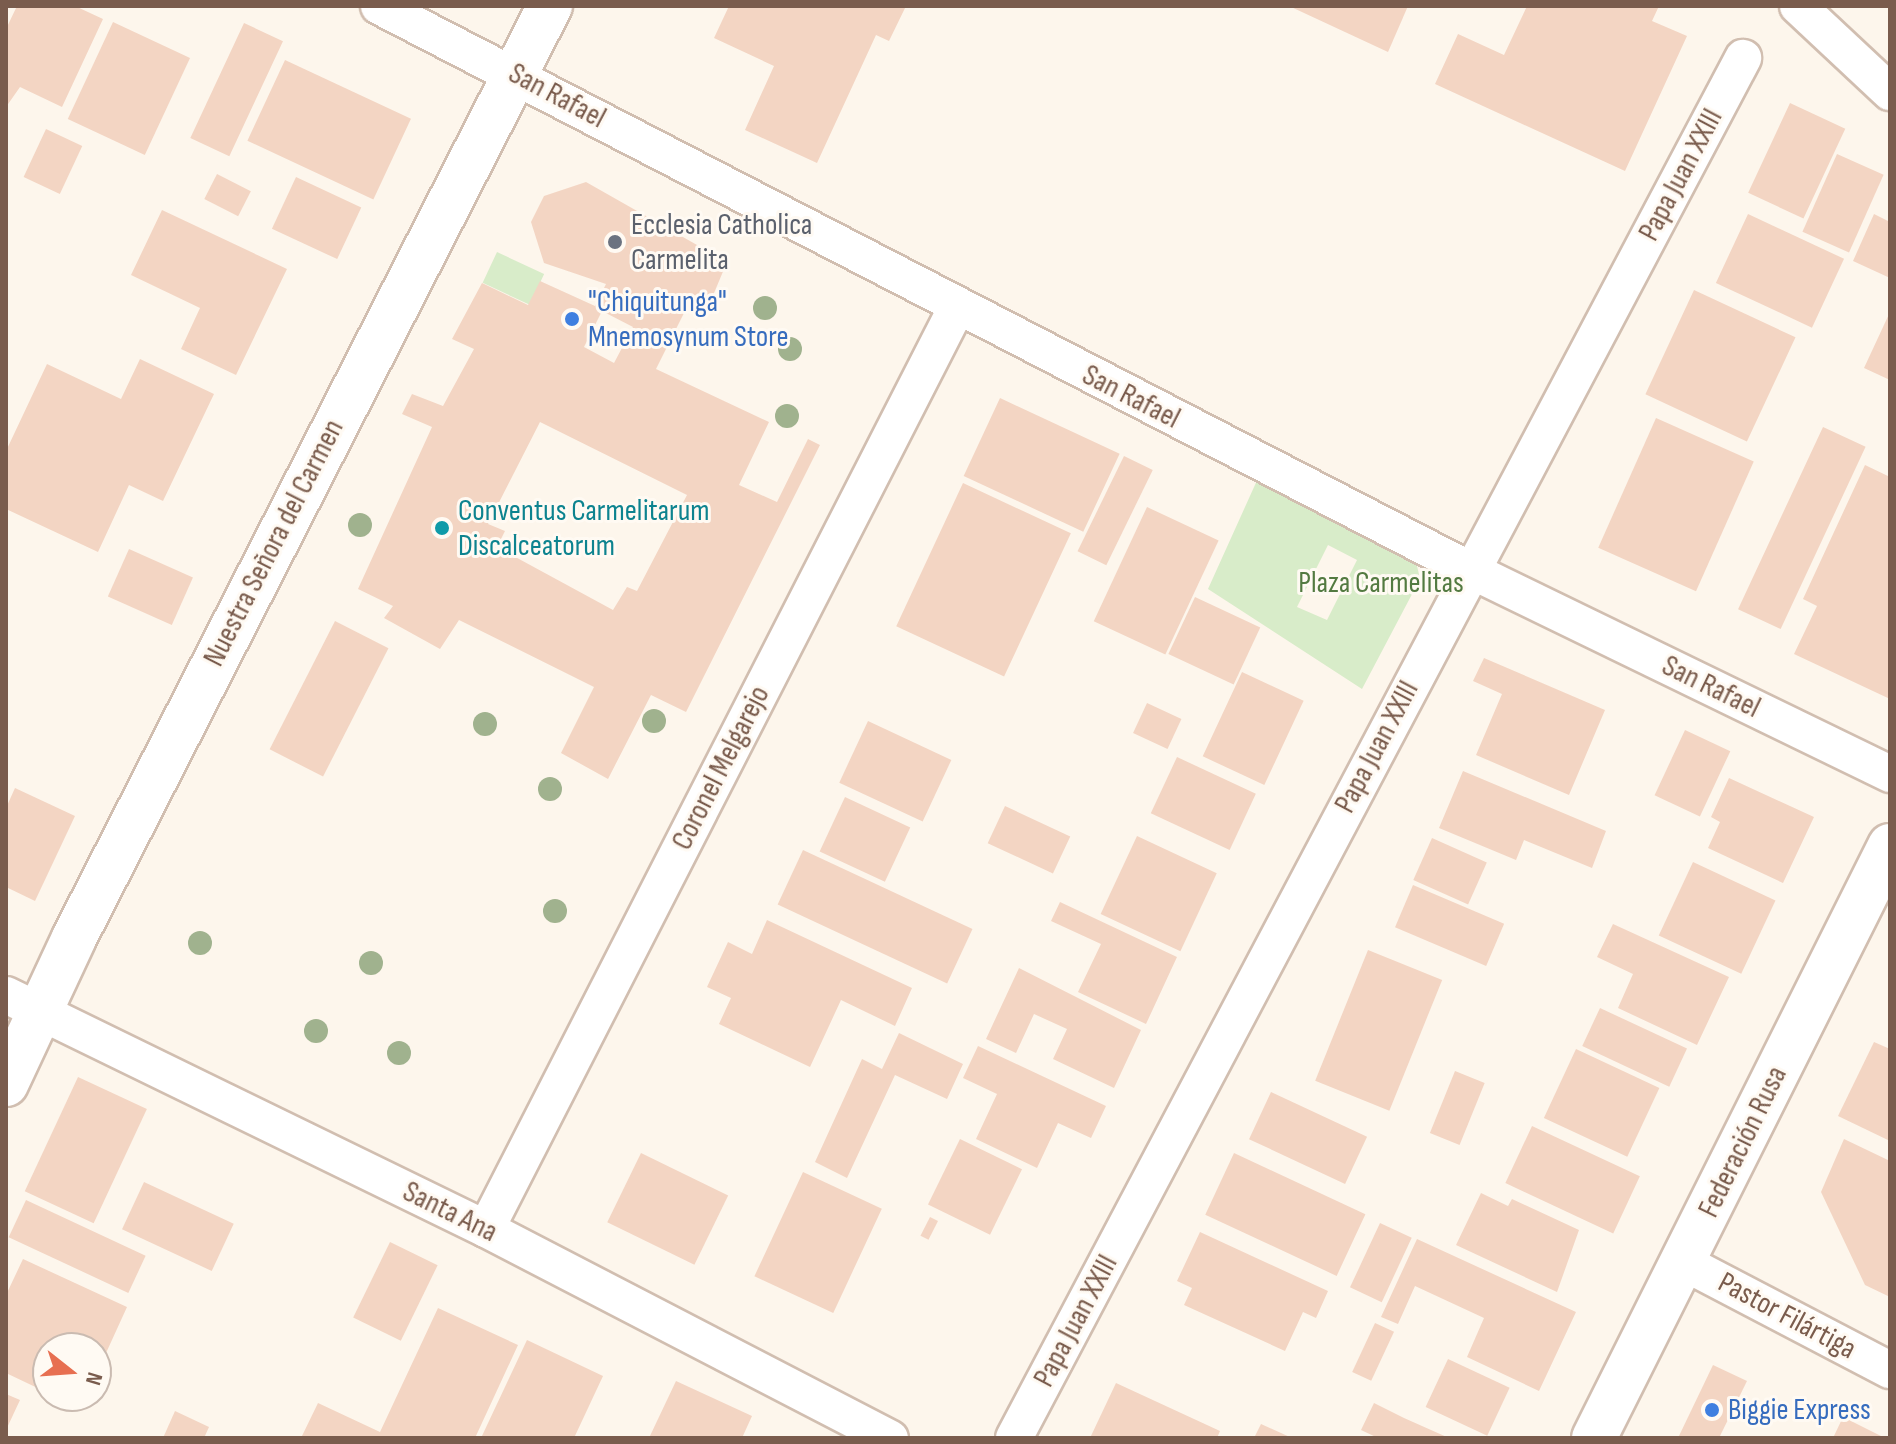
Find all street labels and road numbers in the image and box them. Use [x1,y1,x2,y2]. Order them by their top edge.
street label: San Rafael [502,56,612,136]
street label: Papa Juan XXIII [1631,103,1731,247]
street label: San Rafael [1076,357,1186,437]
street label: Nuestra Señora del Carmen [196,414,352,672]
street label: San Rafael [1656,648,1766,726]
street label: Papa Juan XXIII [1327,675,1427,819]
street label: Coronel Melgarejo [664,680,778,856]
street label: Federación Rusa [1691,1061,1795,1223]
street label: Santa Ana [397,1174,503,1250]
street label: Papa Juan XXIII [1026,1249,1126,1393]
street label: Pastor Filártiga [1712,1265,1862,1367]

